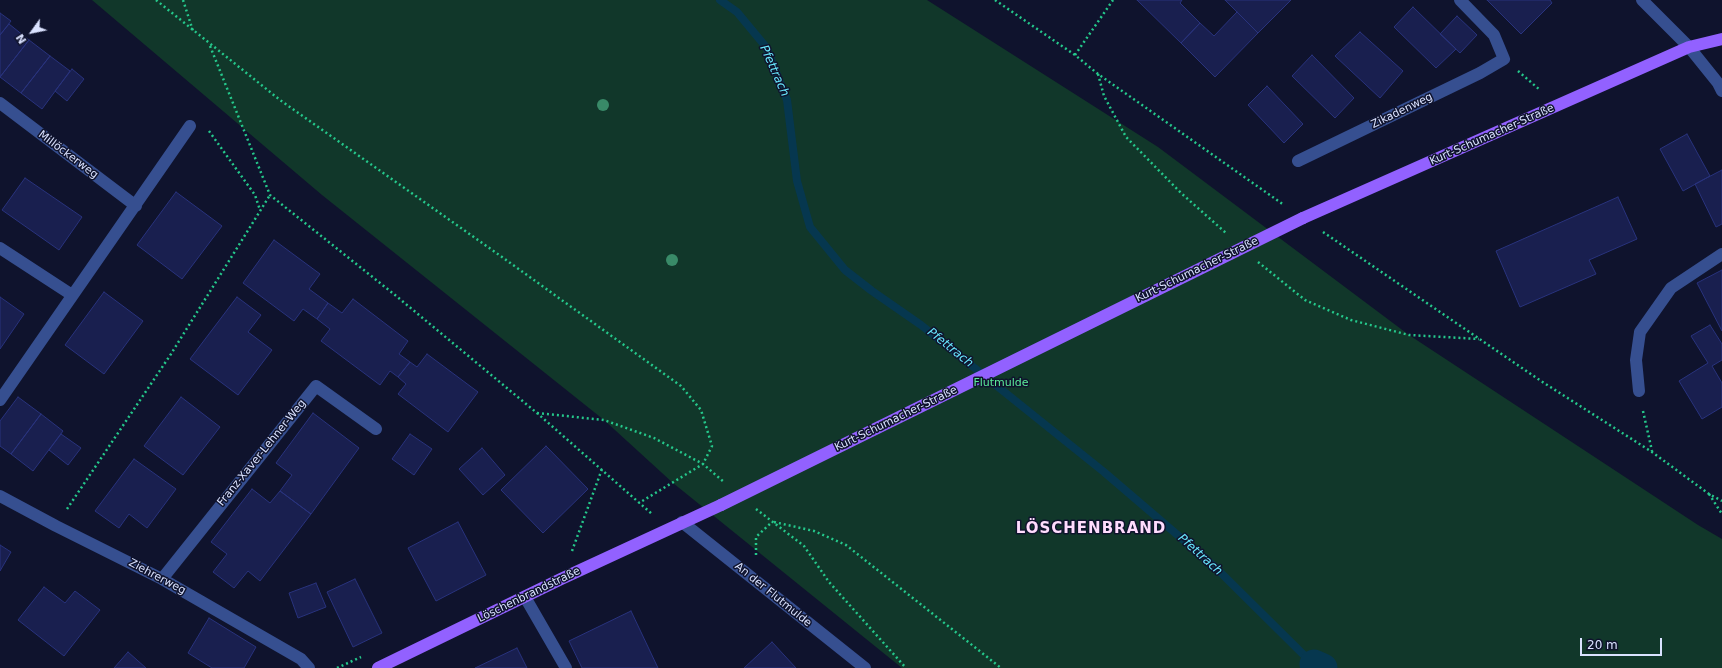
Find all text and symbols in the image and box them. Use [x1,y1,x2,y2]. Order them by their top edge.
north arrow [12,12,52,52]
text: N [14,31,29,46]
water label: Pfettrach [756,43,792,99]
street label: Zikadenweg [1369,90,1435,132]
street label: Kurt-Schumacher-Straße [1428,102,1556,168]
street label: Millöckerweg [35,128,101,182]
street label: Kurt-Schumacher-Straße [1134,235,1260,305]
water label: Pfettrach [924,325,976,371]
park label: Flutmulde [973,376,1029,390]
street label: Kurt-Schumacher-Straße [833,384,959,454]
street label: Franz-Xaver-Lehner-Weg [215,397,309,509]
district label: LÖSCHENBRAND [1016,520,1166,538]
water label: Pfettrach [1175,531,1225,579]
street label: Ziehrerweg [126,556,188,598]
street label: An der Flutmulde [732,560,814,630]
street label: Löschenbrandstraße [476,564,582,626]
scale bar [1582,630,1664,656]
text: 20 m [1587,638,1618,652]

